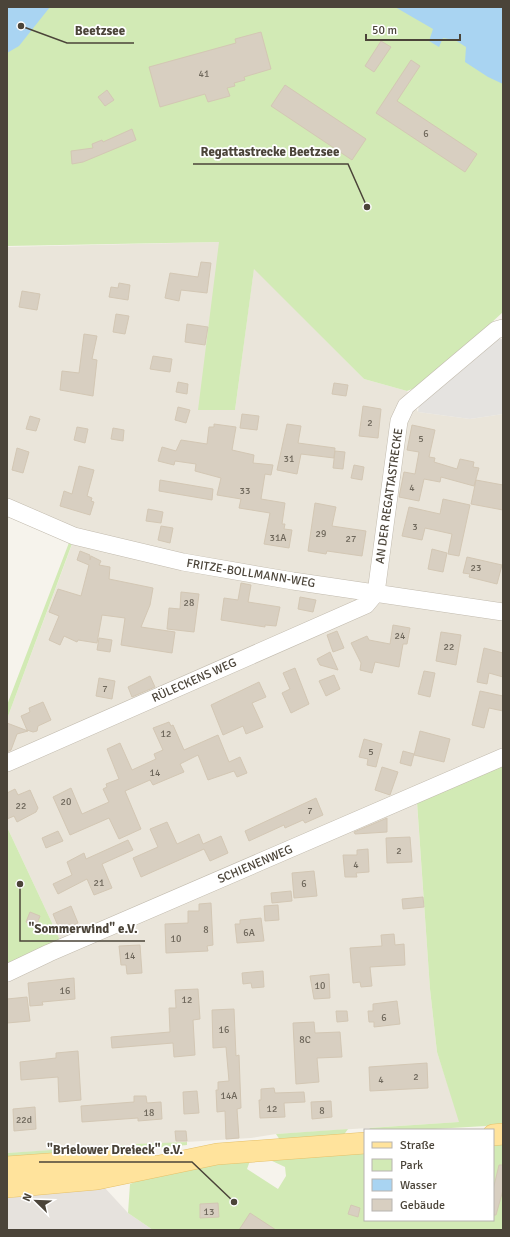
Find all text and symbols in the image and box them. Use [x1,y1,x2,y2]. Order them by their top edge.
scale bar [366,16,460,42]
callout: Beetzsee [67,18,134,43]
text: Beetzsee [75,23,126,39]
text: 50 m [372,23,397,38]
house number: 41 [199,68,209,80]
house number: 6 [423,128,429,140]
callout: Regattastrecke Beetzsee [193,139,348,164]
text: Regattastrecke Beetzsee [201,144,340,160]
house number: 2 [367,417,373,429]
street label: AN DER REGATTASTRECKE [373,427,406,565]
house number: 5 [418,433,424,445]
house number: 31 [284,453,294,465]
house number: 4 [409,482,415,494]
house number: 33 [240,485,250,497]
house number: 3 [412,521,418,533]
house number: 29 [316,528,326,540]
house number: 31A [270,532,286,544]
house number: 27 [346,533,356,545]
street label: FRITZE-BOLLMANN-WEG [185,556,316,591]
house number: 23 [471,562,481,574]
house number: 28 [184,597,194,609]
house number: 24 [395,630,406,642]
house number: 22 [444,641,454,653]
street label: RÜLECKENS WEG [150,655,239,706]
house number: 7 [102,683,108,695]
house number: 12 [161,728,171,740]
house number: 5 [368,746,374,758]
house number: 14 [150,767,161,779]
house number: 20 [61,796,71,808]
house number: 22 [16,800,26,812]
house number: 7 [307,805,313,817]
street label: SCHIENENWEG [215,842,295,887]
house number: 2 [396,845,402,857]
house number: 4 [353,859,359,871]
house number: 21 [94,877,104,889]
house number: 6 [301,878,307,890]
callout: "Sommerwind" e.V. [20,916,145,941]
text: "Sommerwind" e.V. [28,921,138,937]
house number: 8 [203,924,209,936]
house number: 6A [243,927,255,939]
house number: 10 [171,933,181,945]
house number: 14 [125,950,136,962]
house number: 10 [315,980,325,992]
house number: 16 [60,985,70,997]
house number: 12 [182,994,192,1006]
house number: 6 [381,1012,387,1024]
house number: 16 [219,1024,229,1036]
house number: 8C [299,1034,311,1046]
house number: 2 [413,1071,419,1083]
house number: 4 [378,1074,384,1086]
house number: 14A [221,1090,237,1102]
house number: 12 [267,1103,277,1115]
house number: 8 [319,1105,325,1117]
house number: 18 [144,1107,154,1119]
house number: 22d [16,1114,32,1126]
legend [364,1129,494,1221]
callout: "Brielower Dreieck" e.V. [39,1137,192,1162]
text: Straße [400,1138,435,1153]
text: "Brielower Dreieck" e.V. [47,1142,183,1158]
text: Park [400,1158,423,1173]
text: Wasser [400,1178,437,1193]
north arrow [16,1181,56,1221]
text: N [20,1191,35,1203]
text: Gebäude [400,1198,445,1213]
house number: 13 [204,1206,214,1218]

